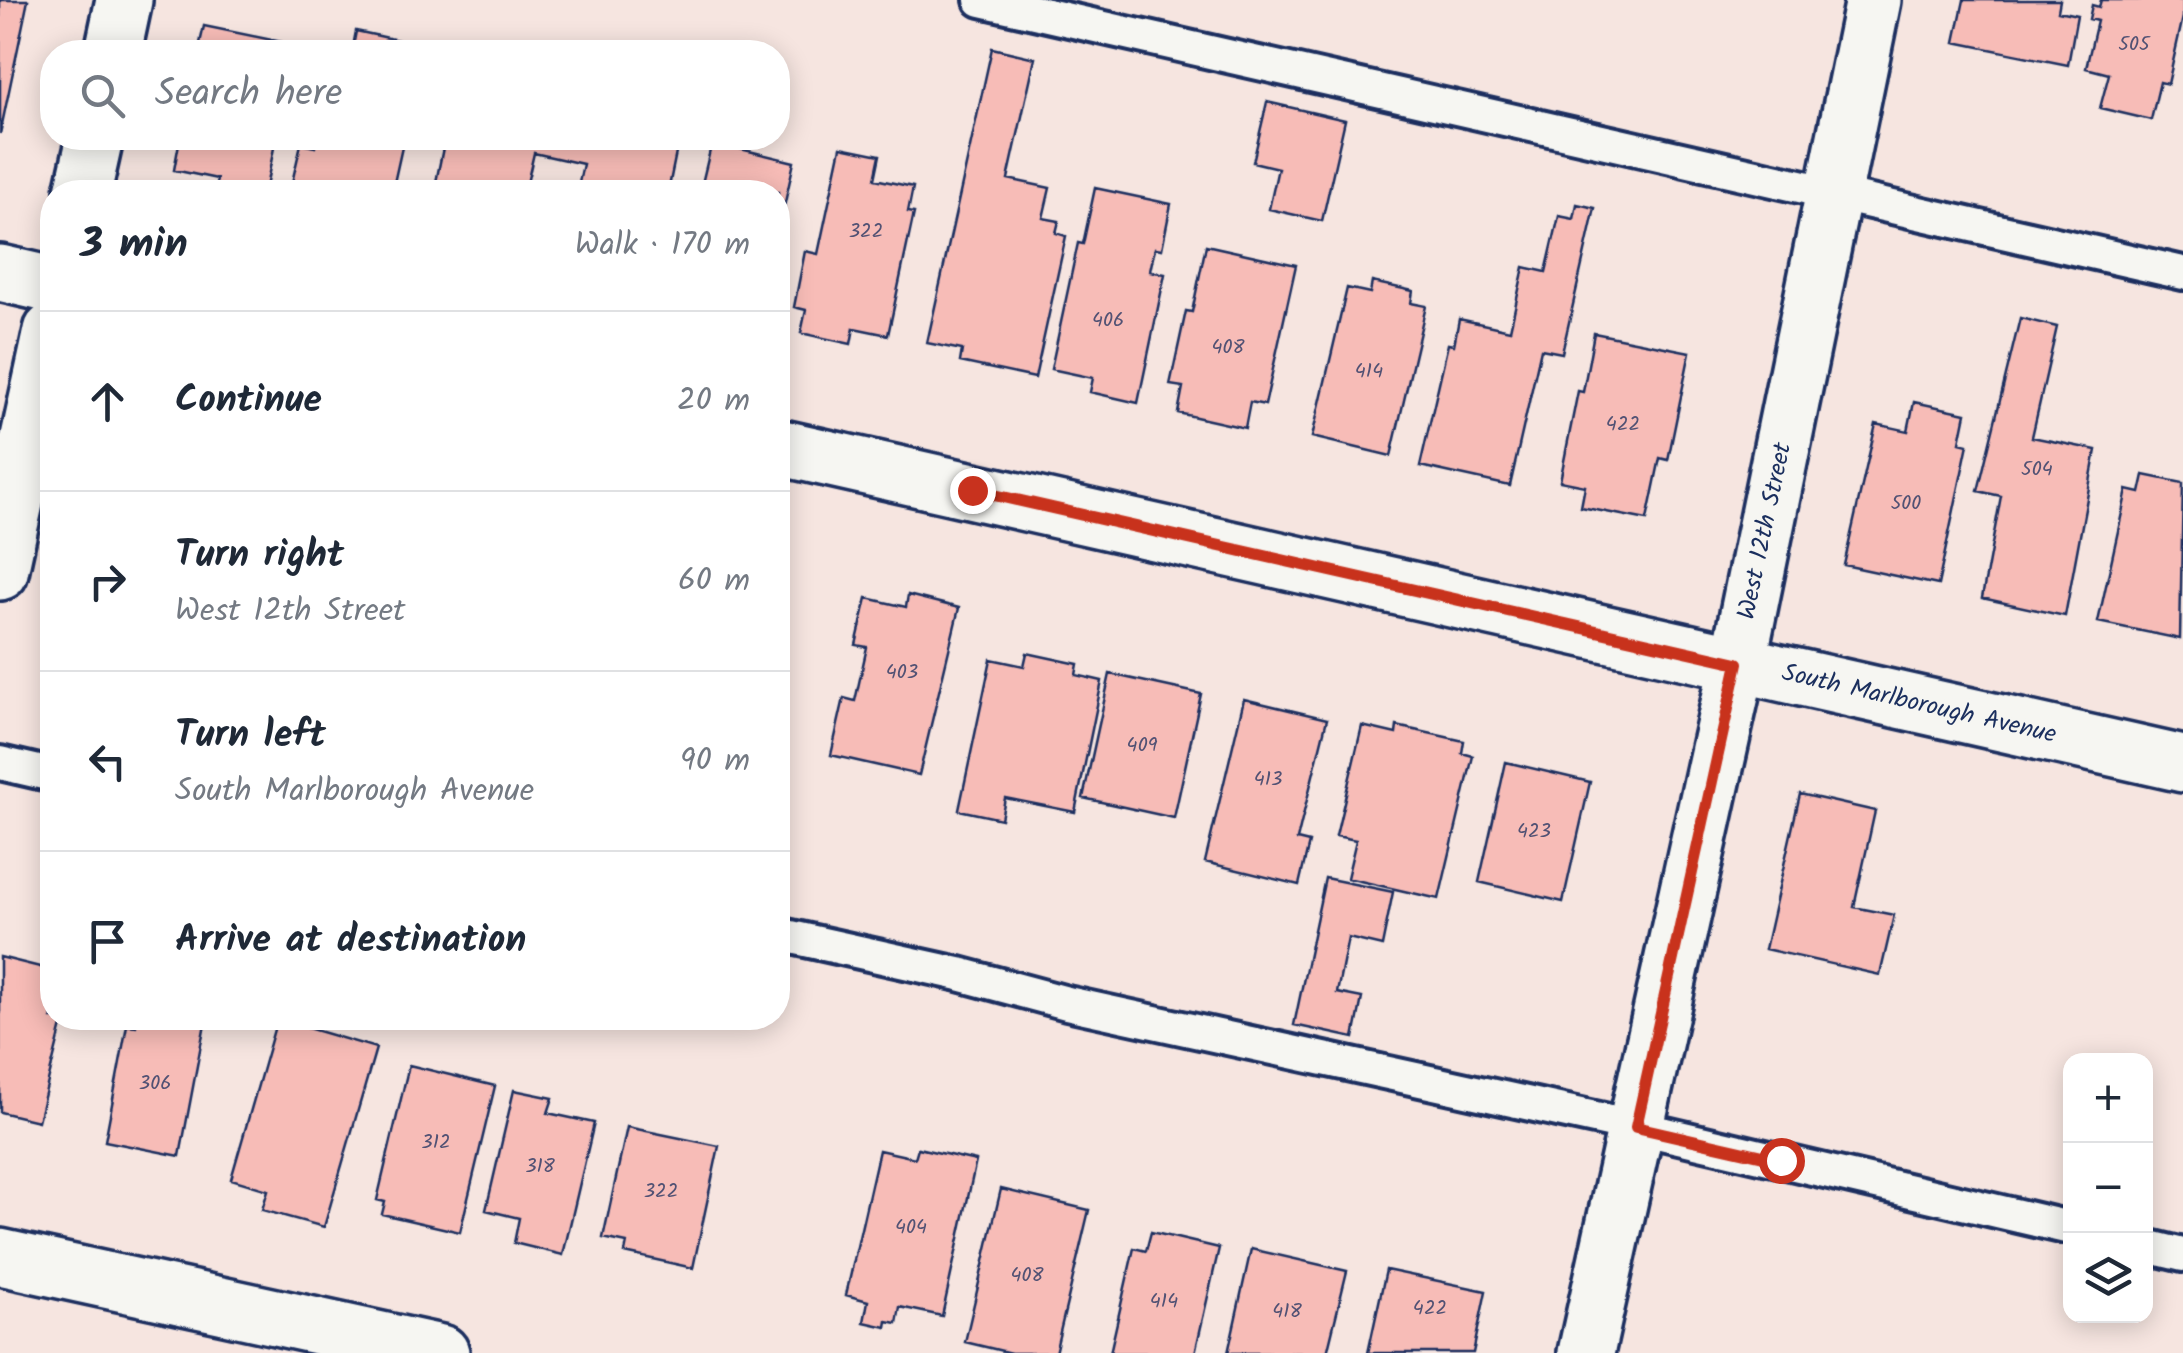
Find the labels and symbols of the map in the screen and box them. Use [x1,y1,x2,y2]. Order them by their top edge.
house number: 505 [2118,29,2151,61]
house number: 322 [849,216,883,248]
house number: 406 [1092,305,1124,337]
house number: 408 [1211,332,1245,364]
house number: 414 [1355,356,1383,388]
house number: 422 [1606,409,1640,441]
street label: West 12th Street [1727,438,1803,623]
house number: 504 [2021,454,2053,486]
route end [950,468,996,514]
house number: 500 [1891,488,1921,520]
street label: South Marlborough Avenue [1778,653,2060,755]
house number: 403 [886,657,918,689]
house number: 409 [1127,730,1158,762]
house number: 413 [1254,764,1282,796]
house number: 423 [1517,816,1551,848]
house number: 306 [139,1068,171,1100]
house number: 312 [421,1127,451,1159]
route start [1759,1138,1805,1184]
house number: 318 [525,1151,556,1183]
house number: 322 [644,1176,678,1208]
house number: 404 [895,1212,927,1244]
house number: 408 [1010,1260,1044,1292]
house number: 414 [1150,1286,1178,1318]
house number: 422 [1413,1293,1447,1325]
house number: 418 [1272,1296,1303,1328]

